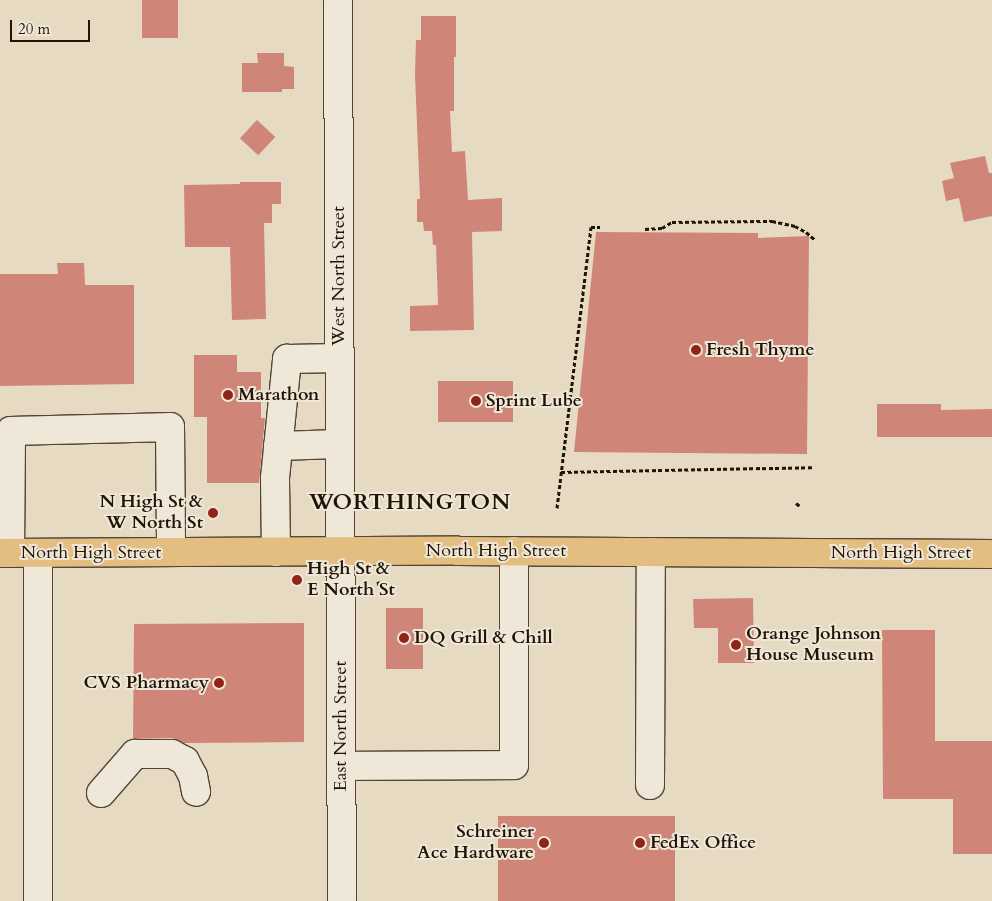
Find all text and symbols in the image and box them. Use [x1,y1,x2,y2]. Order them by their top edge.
scale bar [12,10,92,42]
text: 20 m [18,19,50,39]
street label: West North Street [328,206,350,346]
place label: Fresh Thyme [706,339,814,361]
marker: Fresh Thyme [690,344,702,356]
place label: Marathon [238,384,319,406]
marker: Marathon [222,389,234,401]
place label: Sprint Lube [486,390,582,412]
marker: Sprint Lube [470,395,482,407]
district label: WORTHINGTON [307,490,513,516]
place label: N High St & W North St [99,492,203,534]
marker: N High St & W North St [207,507,219,519]
street label: North High Street [426,540,566,562]
street label: North High Street [21,542,161,564]
street label: North High Street [831,542,971,564]
place label: High St & E North St [307,559,395,602]
marker: High St & E North St [291,574,303,586]
place label: Orange Johnson House Museum [746,624,881,666]
place label: DQ Grill & Chill [414,627,553,649]
marker: DQ Grill & Chill [398,632,410,644]
marker: Orange Johnson House Museum [730,639,742,651]
street label: East North Street [330,661,352,791]
place label: CVS Pharmacy [83,672,209,694]
marker: CVS Pharmacy [213,677,225,689]
place label: Schreiner Ace Hardware [417,822,534,864]
place label: FedEx Office [650,832,756,854]
marker: Schreiner Ace Hardware [538,837,550,849]
marker: FedEx Office [634,837,646,849]

